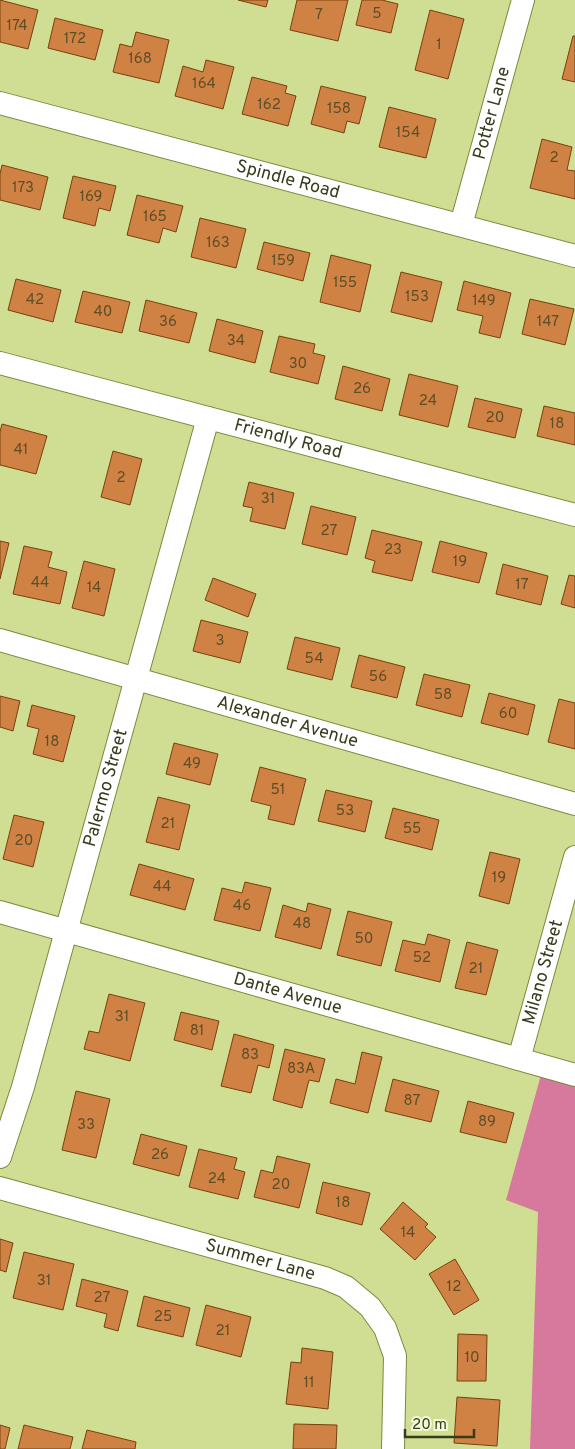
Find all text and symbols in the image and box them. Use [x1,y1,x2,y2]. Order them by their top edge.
house number: 5 [372,5,382,24]
house number: 7 [315,6,323,25]
house number: 174 [6,17,28,36]
house number: 172 [64,30,86,49]
house number: 1 [436,36,442,55]
house number: 168 [128,50,152,69]
street label: Potter Lane [468,64,516,162]
house number: 164 [192,75,216,94]
house number: 162 [257,96,281,115]
house number: 158 [327,100,351,119]
house number: 154 [396,124,420,143]
house number: 2 [549,149,559,168]
street label: Spindle Road [234,155,342,204]
house number: 173 [12,179,34,198]
house number: 169 [80,188,102,207]
house number: 165 [143,208,167,227]
house number: 163 [206,234,230,253]
house number: 159 [271,252,295,271]
house number: 155 [333,274,357,293]
house number: 153 [405,288,429,307]
house number: 42 [26,291,44,310]
house number: 149 [472,292,496,311]
house number: 40 [94,303,112,322]
house number: 36 [159,313,177,332]
house number: 147 [537,313,559,332]
house number: 34 [227,332,245,351]
house number: 30 [289,355,307,374]
house number: 26 [353,380,371,399]
house number: 24 [419,392,437,411]
house number: 20 [486,409,504,428]
street label: Friendly Road [232,414,345,464]
house number: 18 [550,415,564,434]
house number: 41 [14,441,28,460]
house number: 2 [116,469,126,488]
house number: 31 [261,490,275,509]
house number: 27 [321,522,338,541]
house number: 23 [384,541,402,560]
house number: 19 [453,553,467,572]
house number: 44 [31,574,49,593]
house number: 17 [515,576,529,595]
house number: 14 [87,579,101,598]
house number: 3 [215,632,225,651]
house number: 54 [305,650,323,669]
house number: 56 [369,668,387,687]
house number: 58 [434,686,452,705]
street label: Alexander Avenue [214,691,361,753]
house number: 60 [499,705,517,724]
street label: Palermo Street [78,726,133,849]
house number: 18 [45,733,59,752]
house number: 49 [183,755,201,774]
house number: 51 [271,781,285,800]
house number: 53 [336,802,354,821]
house number: 21 [161,815,175,834]
house number: 55 [403,820,421,839]
house number: 20 [15,832,33,851]
house number: 19 [492,869,506,888]
house number: 44 [153,878,171,897]
house number: 46 [233,897,251,916]
house number: 48 [293,915,311,934]
street label: Milano Street [518,917,569,1027]
house number: 50 [355,930,373,949]
house number: 52 [413,949,431,968]
house number: 21 [469,960,483,979]
street label: Dante Avenue [231,967,344,1020]
house number: 31 [115,1008,129,1027]
house number: 81 [190,1022,204,1041]
house number: 83 [241,1046,259,1065]
house number: 83A [287,1060,315,1079]
house number: 87 [404,1092,421,1111]
house number: 89 [478,1113,496,1132]
house number: 33 [77,1116,95,1135]
house number: 26 [151,1146,169,1165]
house number: 24 [208,1170,226,1189]
house number: 20 [272,1176,290,1195]
house number: 18 [336,1194,350,1213]
house number: 14 [401,1224,415,1243]
street label: Summer Lane [203,1234,318,1286]
house number: 31 [37,1272,51,1291]
house number: 12 [447,1278,461,1297]
house number: 27 [94,1289,111,1308]
house number: 25 [154,1308,172,1327]
house number: 21 [216,1322,230,1341]
house number: 10 [464,1349,480,1368]
house number: 11 [303,1374,315,1393]
scale bar [405,1406,474,1438]
text: 20 m [412,1416,447,1435]

